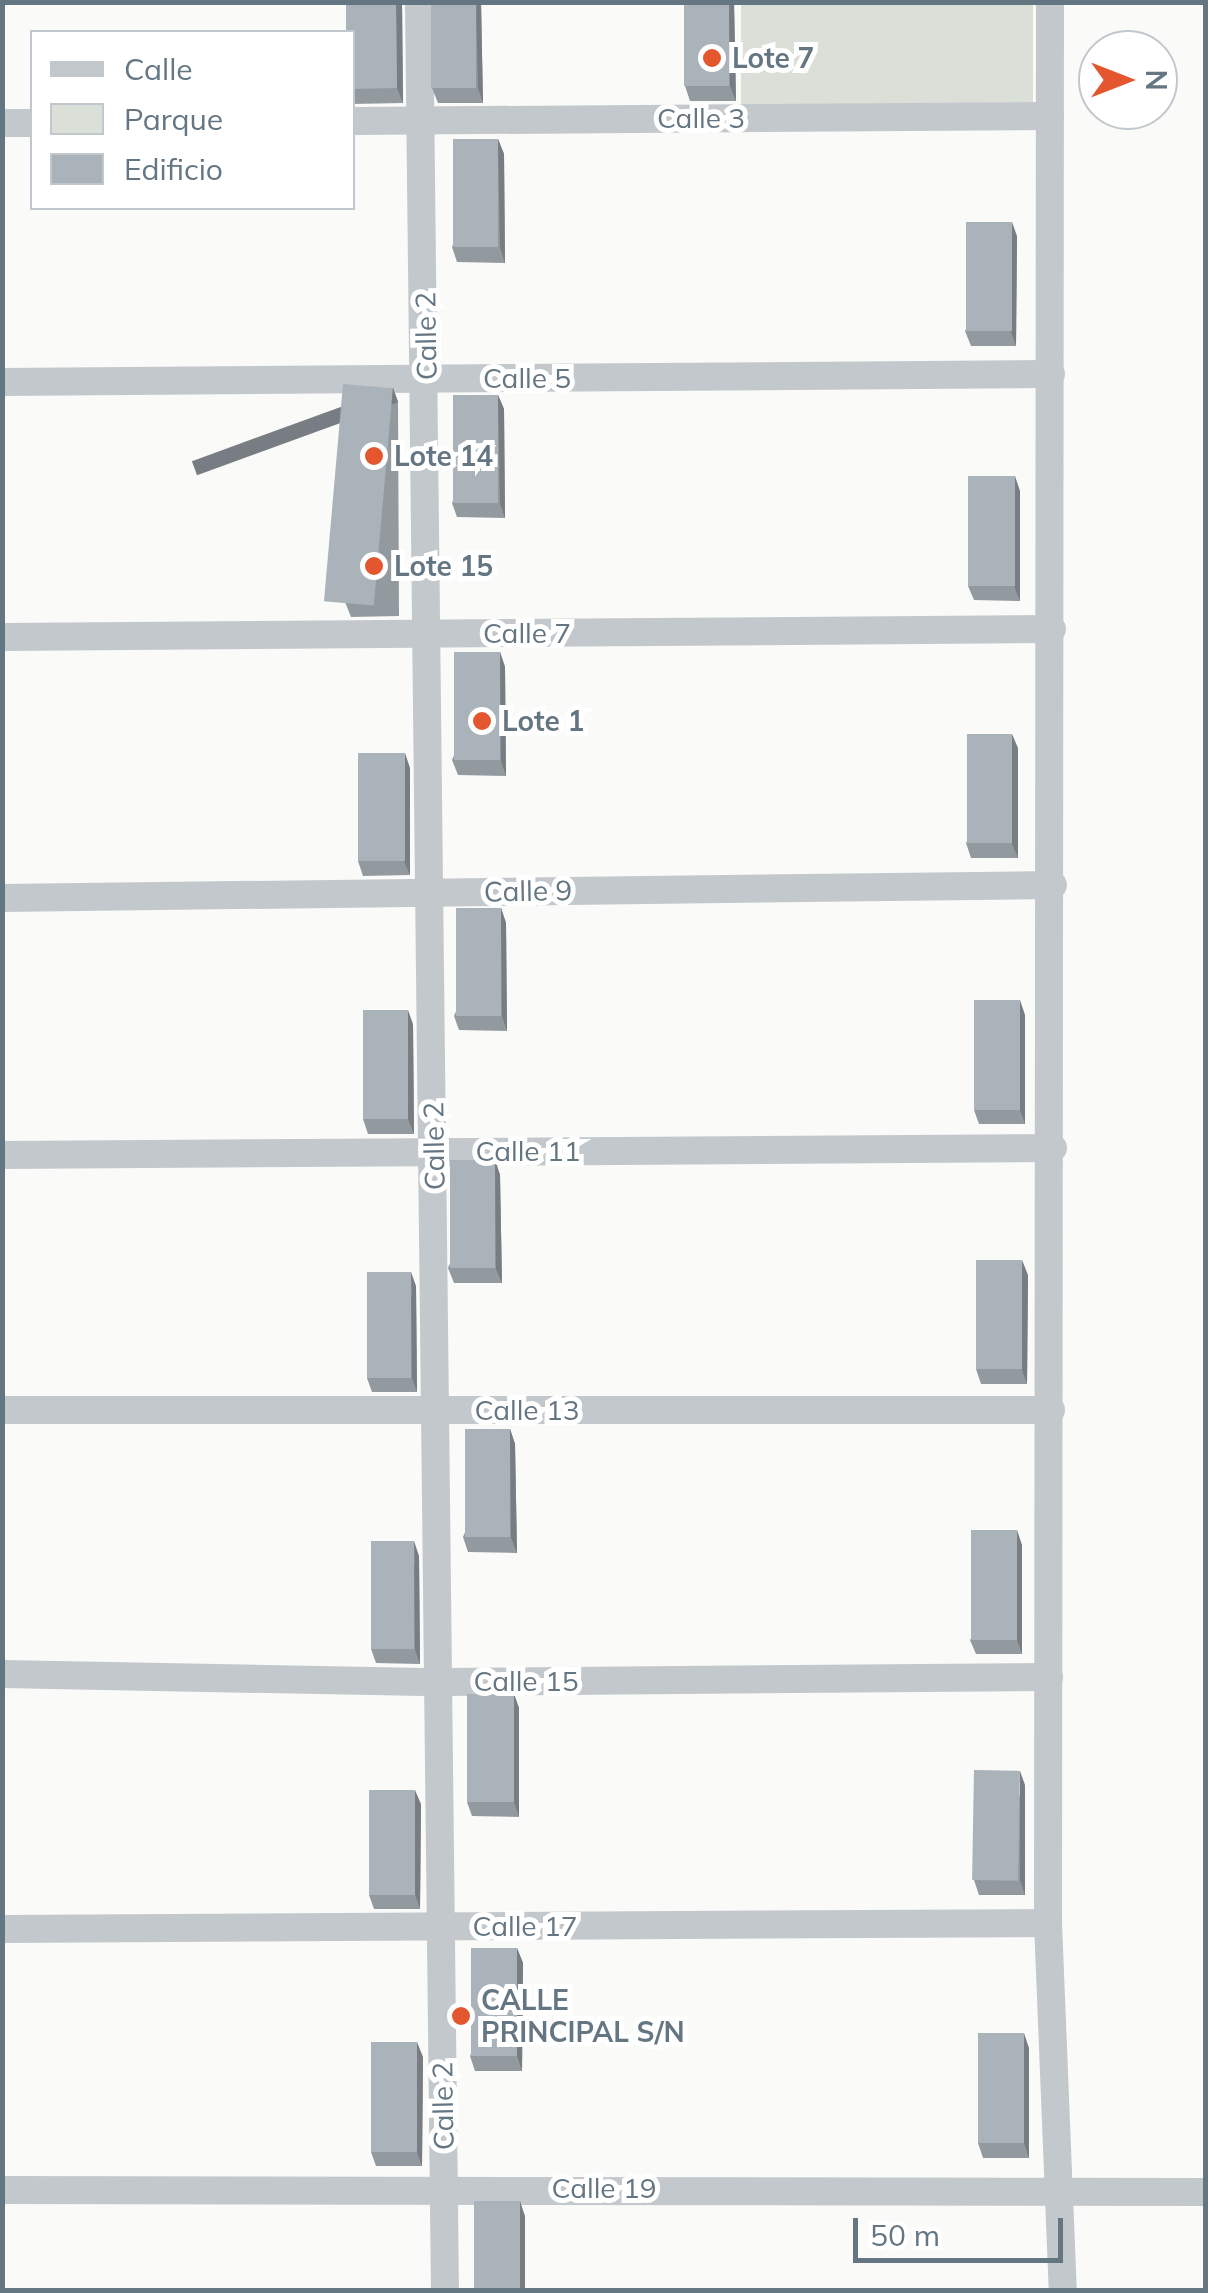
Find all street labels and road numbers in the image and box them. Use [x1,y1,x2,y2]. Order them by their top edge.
street label: Calle 3 [657,101,745,135]
street label: Calle 2 [408,292,444,380]
street label: Calle 5 [483,361,571,395]
street label: Calle 7 [483,616,571,650]
street label: Calle 9 [484,873,572,909]
street label: Calle 2 [416,1102,452,1190]
street label: Calle 11 [476,1134,580,1168]
street label: Calle 13 [475,1393,579,1427]
street label: Calle 15 [474,1664,578,1698]
street label: Calle 17 [473,1909,577,1943]
street label: Calle 2 [425,2062,461,2150]
street label: Calle 19 [552,2171,656,2205]

